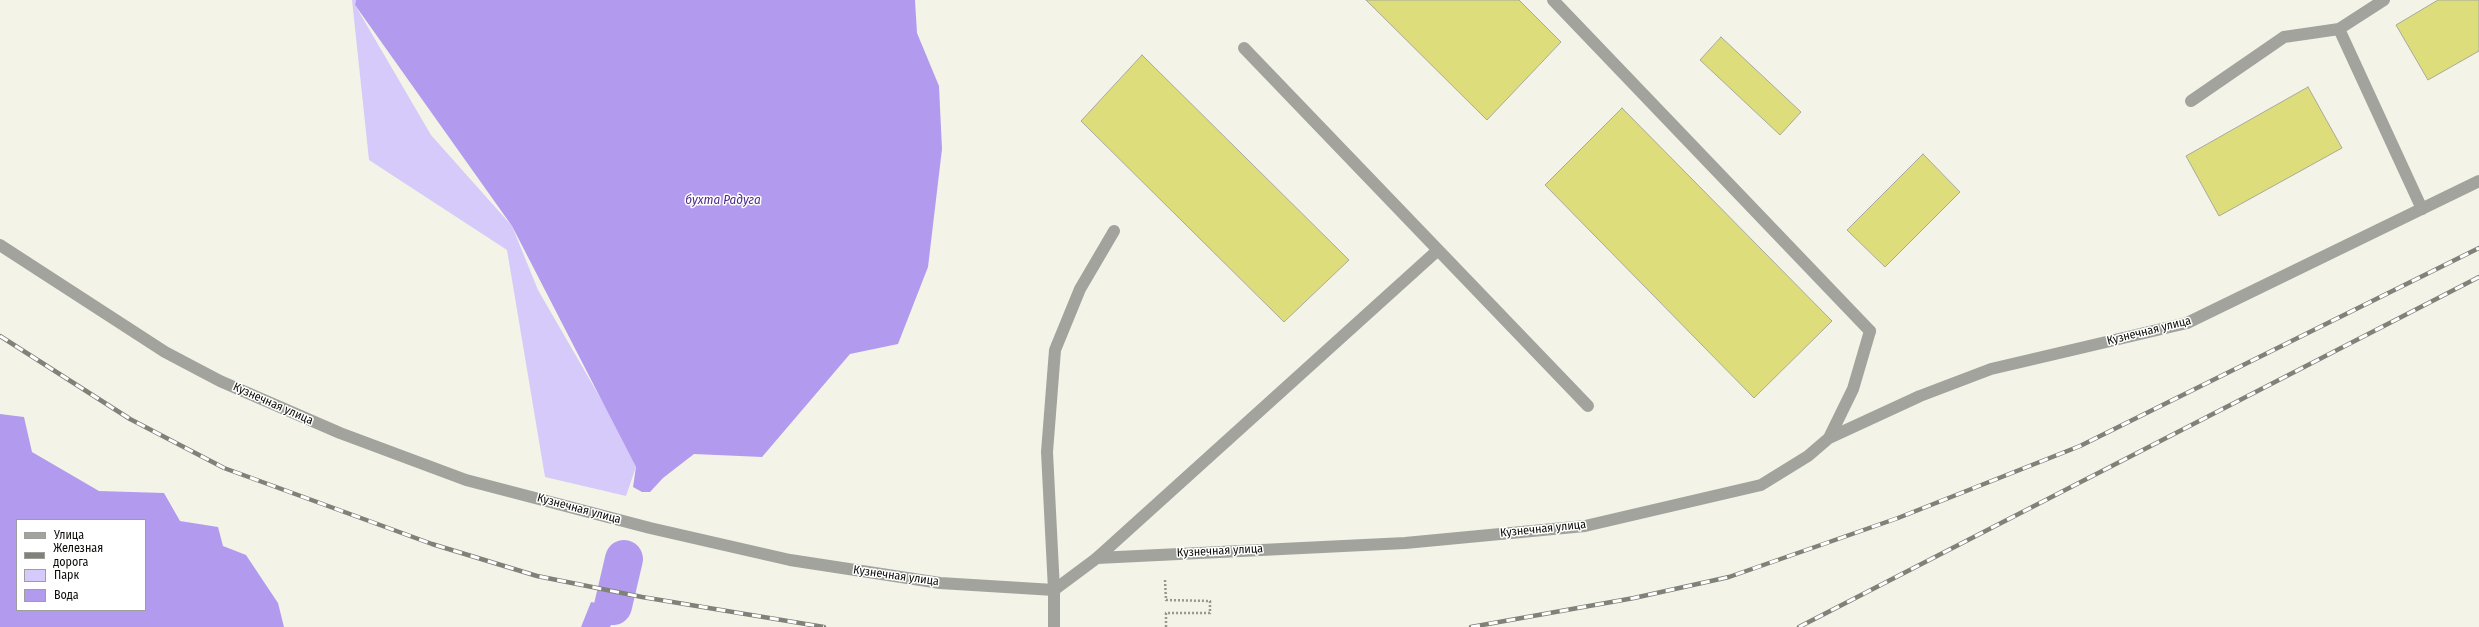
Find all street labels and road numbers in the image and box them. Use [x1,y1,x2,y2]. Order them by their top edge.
street label: Кузнечная улица [2105,314,2193,348]
street label: Кузнечная улица [231,380,315,428]
street label: Кузнечная улица [535,491,623,527]
street label: Кузнечная улица [1499,517,1587,541]
street label: Кузнечная улица [1177,542,1263,560]
street label: Кузнечная улица [852,563,940,589]

